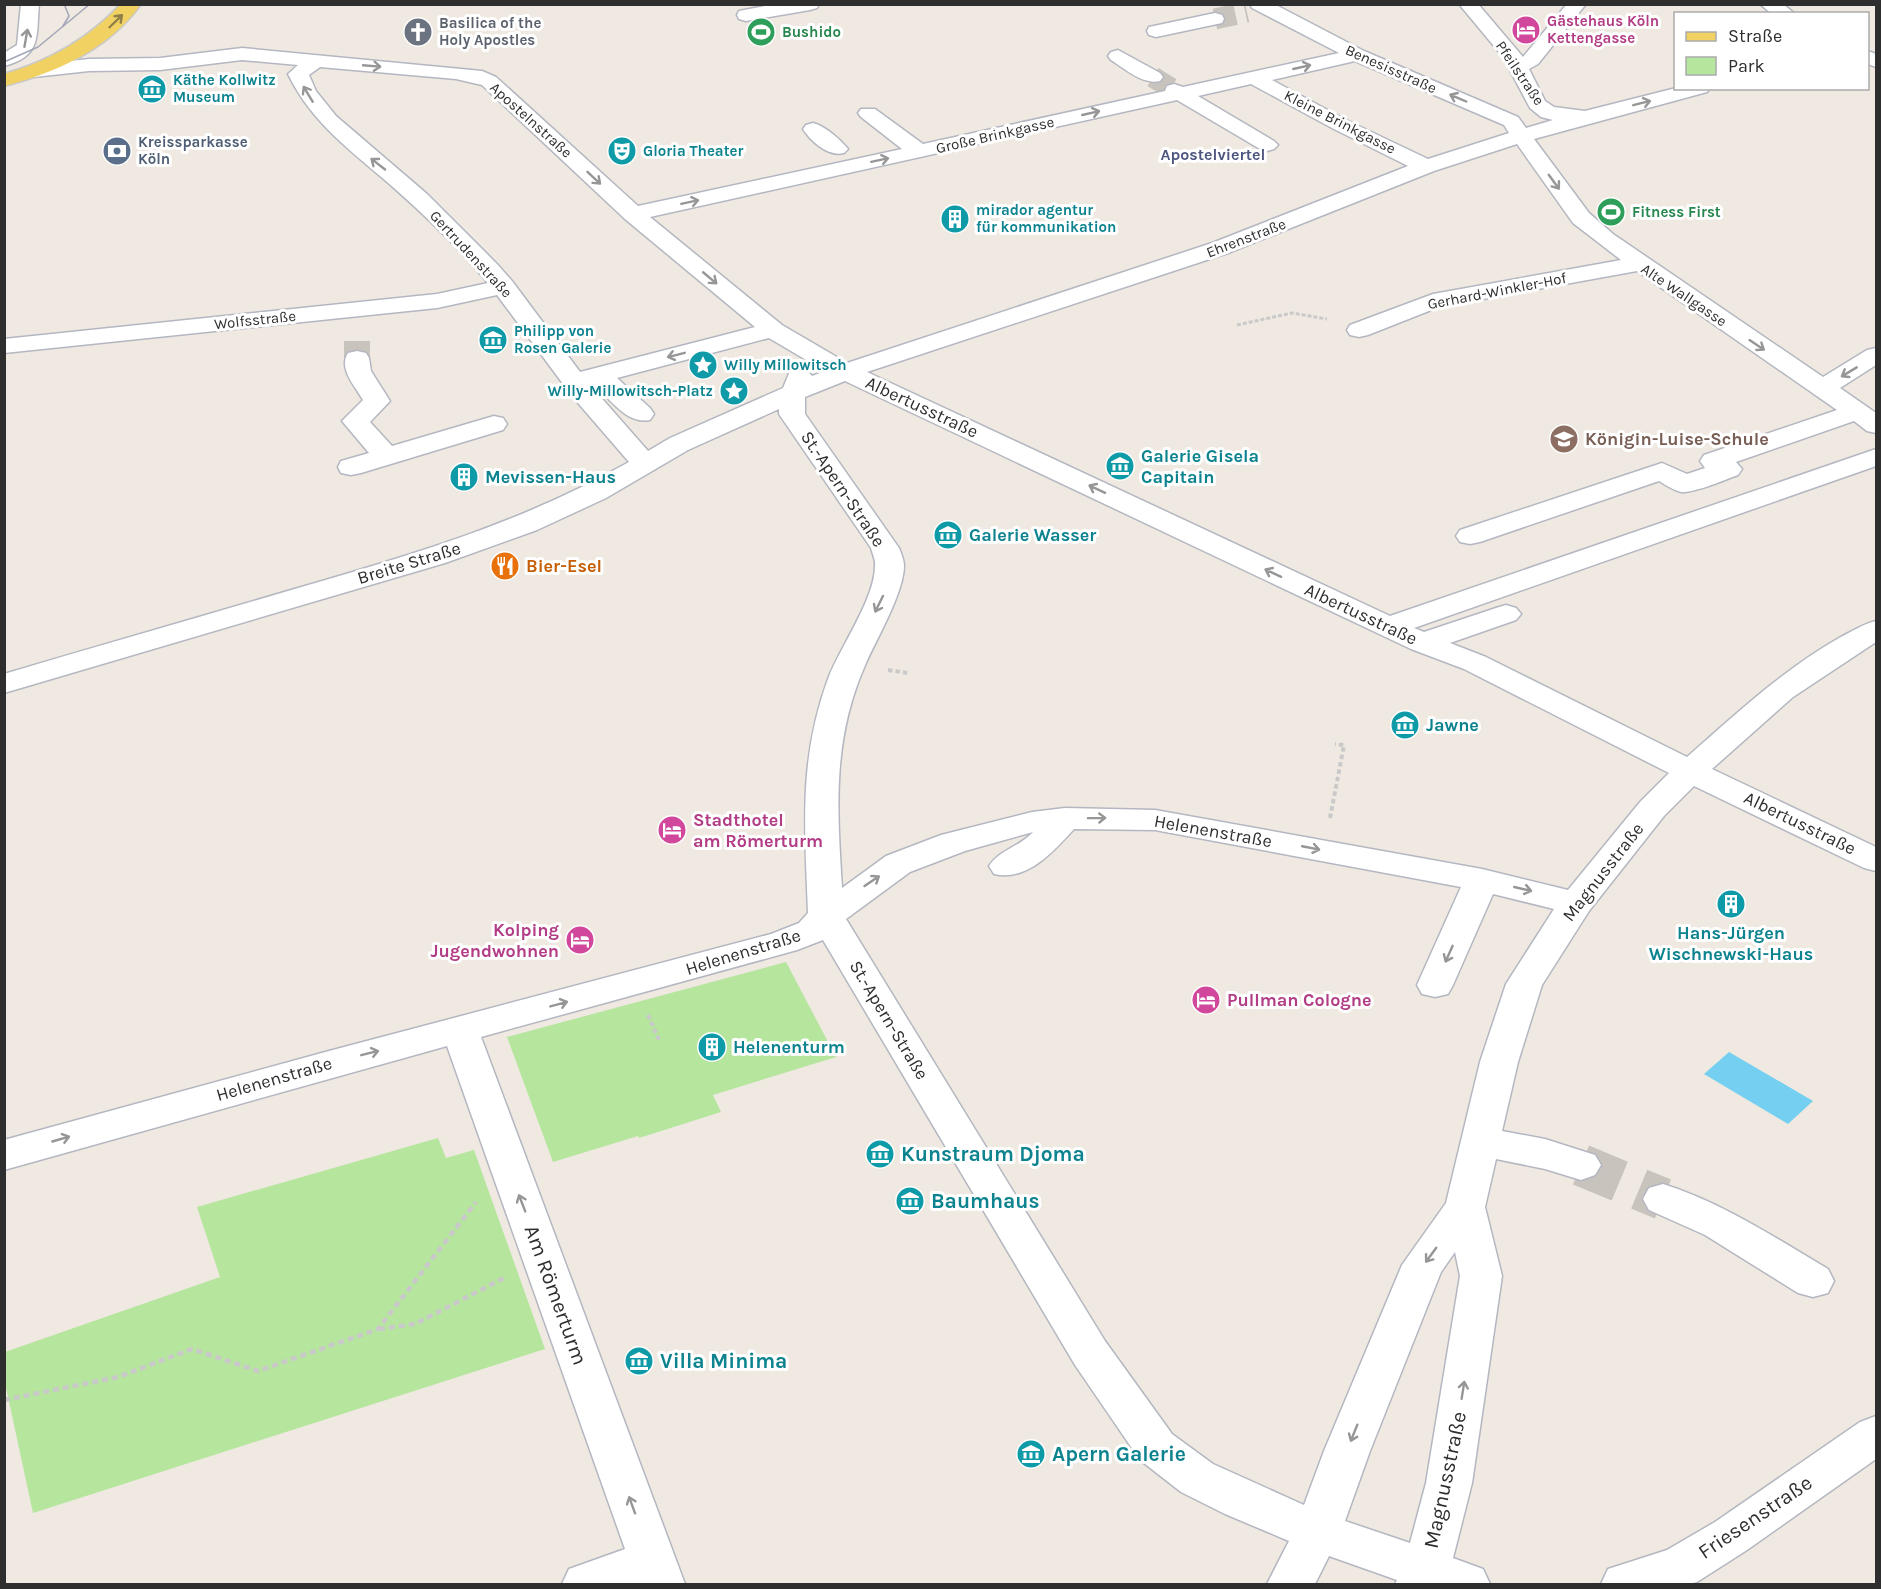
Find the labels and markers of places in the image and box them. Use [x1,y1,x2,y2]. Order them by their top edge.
place label: Gästehaus Köln Kettengasse [1547,12,1659,47]
place label: Basilica of the Holy Apostles [439,14,541,49]
hotel icon: Gästehaus Köln Kettengasse [1510,14,1542,46]
church icon: Basilica of the Holy Apostles [402,16,434,48]
sports icon: Bushido [745,16,777,48]
place label: Bushido [782,23,841,41]
place label: Käthe Kollwitz Museum [173,71,276,106]
museum icon: Käthe Kollwitz Museum [136,73,168,105]
place label: Kreissparkasse Köln [138,133,248,168]
bank icon: Kreissparkasse Köln [101,135,133,167]
theatre icon: Gloria Theater [606,135,638,167]
place label: Gloria Theater [643,142,743,160]
sports icon: Fitness First [1595,196,1627,228]
place label: mirador agentur für kommunikation [976,201,1116,236]
building icon: mirador agentur für kommunikation [939,203,971,235]
place label: Fitness First [1632,203,1721,221]
place label: Philipp von Rosen Galerie [514,322,611,357]
museum icon: Philipp von Rosen Galerie [477,324,509,356]
place icon: Willy Millowitsch [687,349,719,381]
place label: Willy Millowitsch [724,356,847,374]
place icon: Willy-Millowitsch-Platz [718,375,750,407]
place label: Willy-Millowitsch-Platz [548,382,713,400]
school or university icon: Königin-Luise-Schule [1548,423,1580,455]
place label: Königin-Luise-Schule [1585,428,1769,450]
place label: Galerie Gisela Capitain [1141,445,1259,488]
museum icon: Galerie Gisela Capitain [1104,450,1136,482]
building icon: Mevissen-Haus [448,461,480,493]
place label: Mevissen-Haus [485,466,616,488]
museum icon: Galerie Wasser [932,519,964,551]
place label: Galerie Wasser [969,524,1096,546]
restaurant icon: Bier-Esel [489,550,521,582]
place label: Bier-Esel [526,555,602,577]
museum icon: Jawne [1389,709,1421,741]
place label: Jawne [1426,714,1479,736]
place label: Stadthotel am Römerturm [693,809,823,852]
hotel icon: Stadthotel am Römerturm [656,814,688,846]
building icon: Hans-Jürgen Wischnewski-Haus [1715,888,1747,920]
place label: Kolping Jugendwohnen [430,919,560,962]
place label: Hans-Jürgen Wischnewski-Haus [1649,922,1813,965]
hotel icon: Kolping Jugendwohnen [564,924,596,956]
hotel icon: Pullman Cologne [1190,984,1222,1016]
place label: Pullman Cologne [1227,989,1372,1011]
building icon: Helenenturm [696,1031,728,1063]
place label: Helenenturm [733,1036,845,1058]
museum icon: Kunstraum Djoma [864,1138,896,1170]
place label: Kunstraum Djoma [901,1142,1085,1166]
museum icon: Baumhaus [894,1185,926,1217]
place label: Baumhaus [931,1189,1040,1213]
museum icon: Villa Minima [623,1345,655,1377]
place label: Villa Minima [660,1349,787,1373]
museum icon: Apern Galerie [1015,1438,1047,1470]
place label: Apern Galerie [1052,1442,1186,1466]

